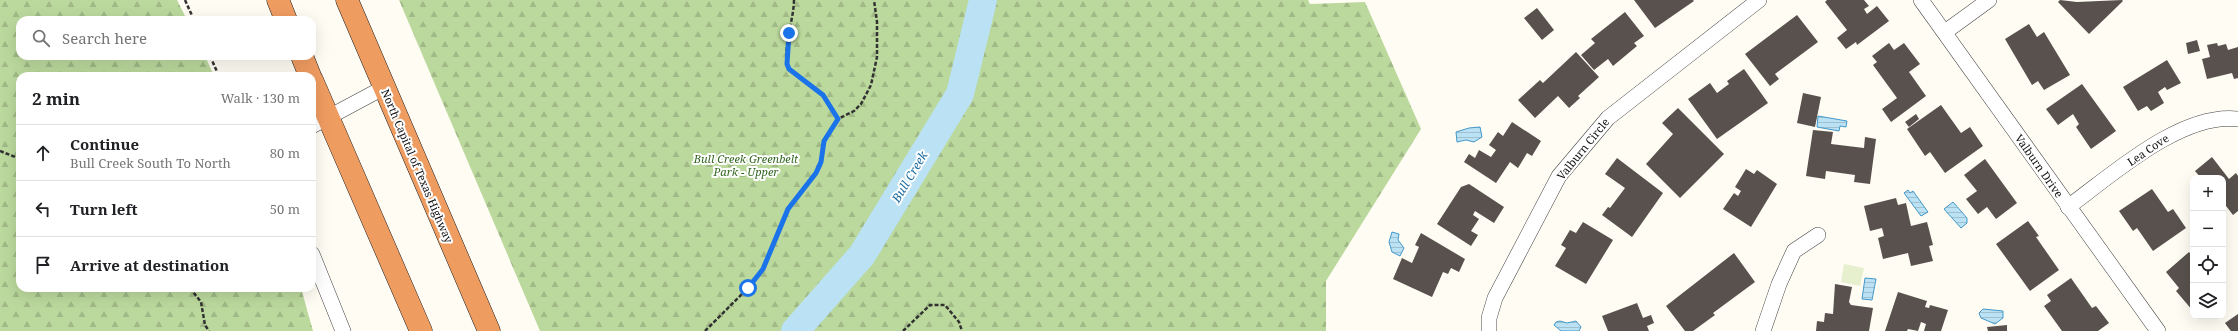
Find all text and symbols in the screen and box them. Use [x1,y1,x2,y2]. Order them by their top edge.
search box [16,16,316,60]
route end [780,24,798,42]
icon: search [30,27,52,49]
text: Search here [62,28,147,48]
text: 2 min [32,87,80,110]
street label: North Capital of Texas Highway [378,87,457,246]
text: Walk · 130 m [221,89,300,107]
street label: Valburn Circle [1553,115,1612,183]
street label: Lea Cove [2124,130,2172,169]
street label: Valburn Drive [2012,131,2067,200]
text: Continue [70,134,139,154]
icon: ahead [32,142,54,164]
text: 80 m [270,144,300,162]
water label: Bull Creek [887,147,932,206]
park label: Bull Creek Greenbelt Park - Upper [693,151,799,179]
text: Bull Creek South To North [70,154,231,172]
map controls [2190,175,2226,319]
button: + [2190,175,2226,211]
icon: left [32,198,54,220]
text: Turn left [70,199,138,219]
text: 50 m [270,200,300,218]
button: − [2190,211,2226,247]
button: locate [2190,247,2226,283]
icon: arrive [32,254,54,276]
text: Arrive at destination [70,255,229,275]
route start [739,279,757,297]
button: layers [2190,283,2226,319]

